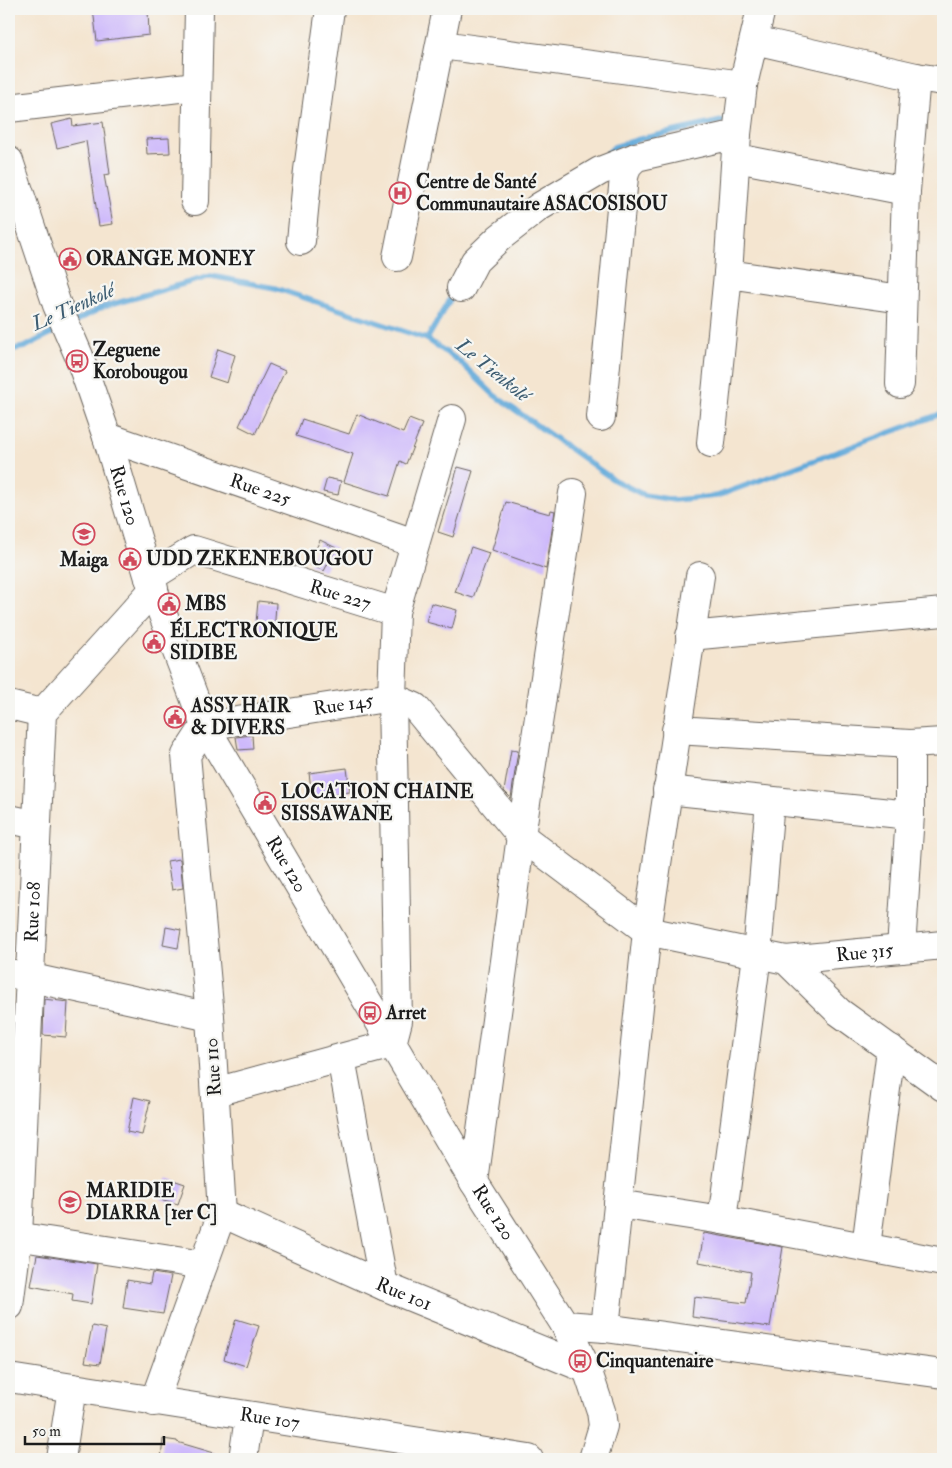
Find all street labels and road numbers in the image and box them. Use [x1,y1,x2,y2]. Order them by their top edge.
street label: Rue 120 [104,463,145,528]
street label: Rue 225 [227,468,294,512]
street label: Rue 227 [306,574,374,616]
street label: Rue 145 [312,688,376,721]
street label: Rue 120 [261,832,313,897]
street label: Rue 108 [19,881,46,943]
street label: Rue 315 [835,938,895,967]
street label: Rue 110 [199,1037,227,1097]
street label: Rue 120 [467,1180,520,1245]
street label: Rue 101 [372,1272,435,1316]
street label: Rue 107 [238,1402,302,1435]

